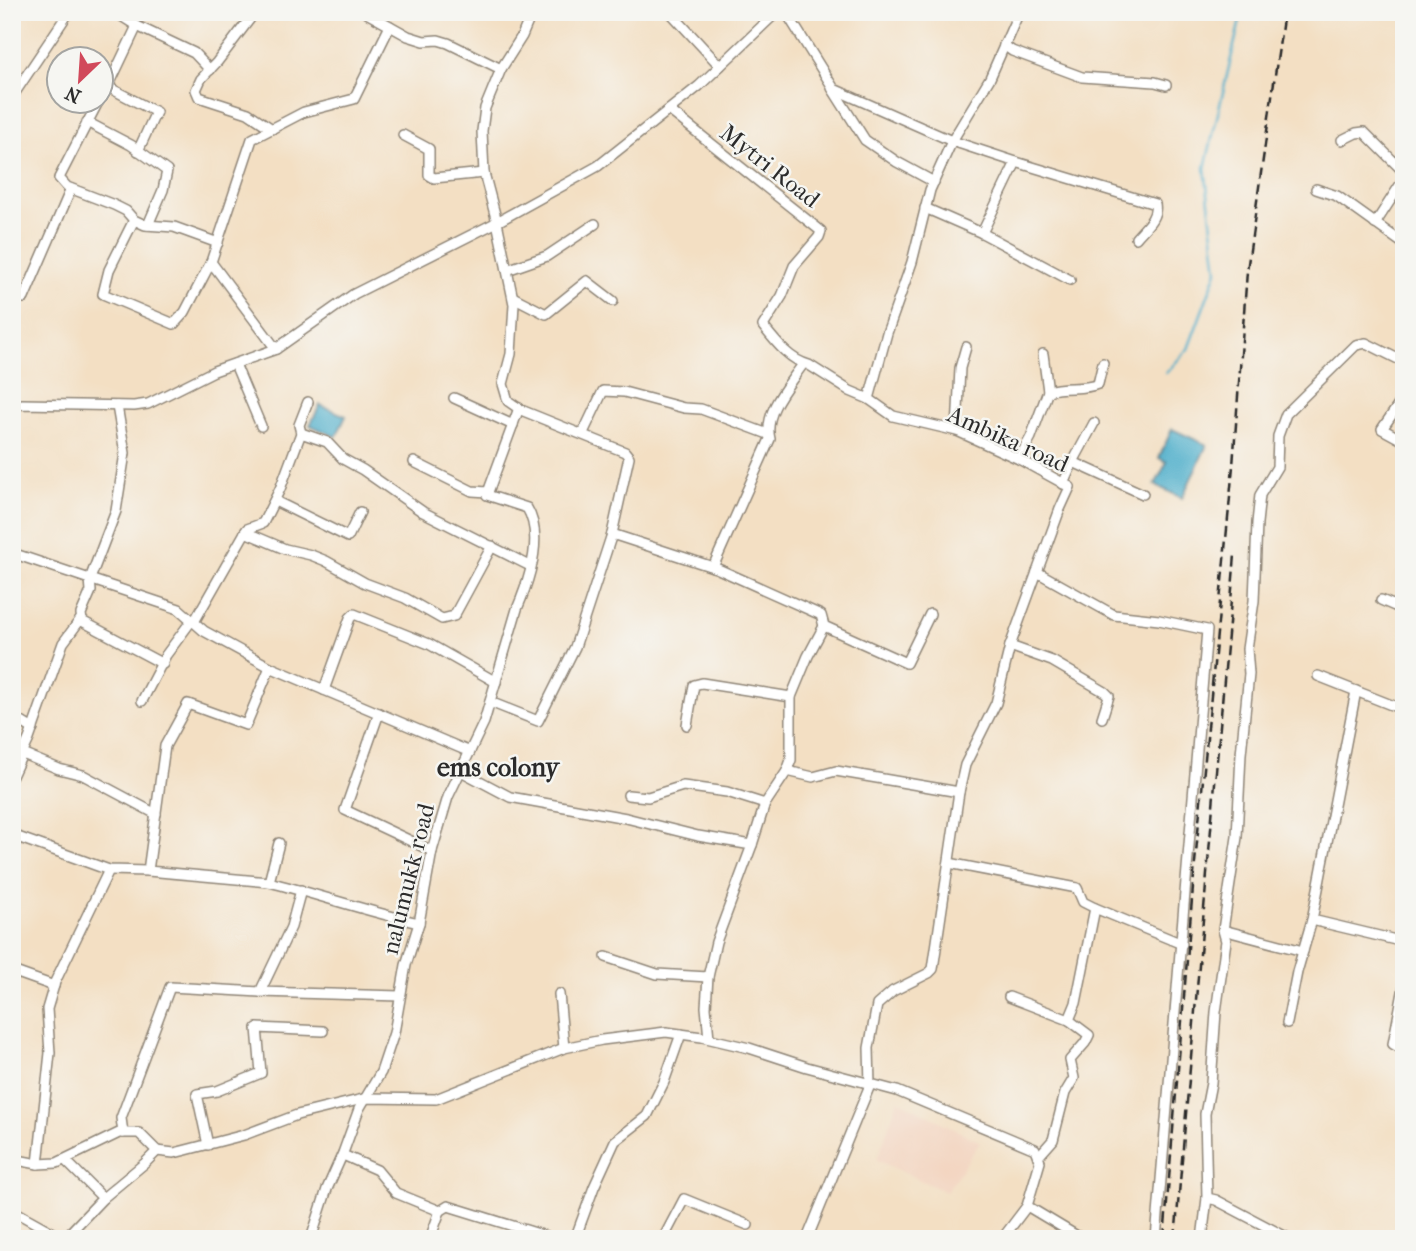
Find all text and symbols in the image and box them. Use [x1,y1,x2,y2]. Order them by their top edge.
north arrow [46,46,116,116]
text: N [62,81,84,108]
street label: Mytri Road [715,118,826,214]
street label: Ambika road [942,399,1074,479]
district label: ems colony [437,752,561,783]
street label: nalumukk road [376,800,441,957]

